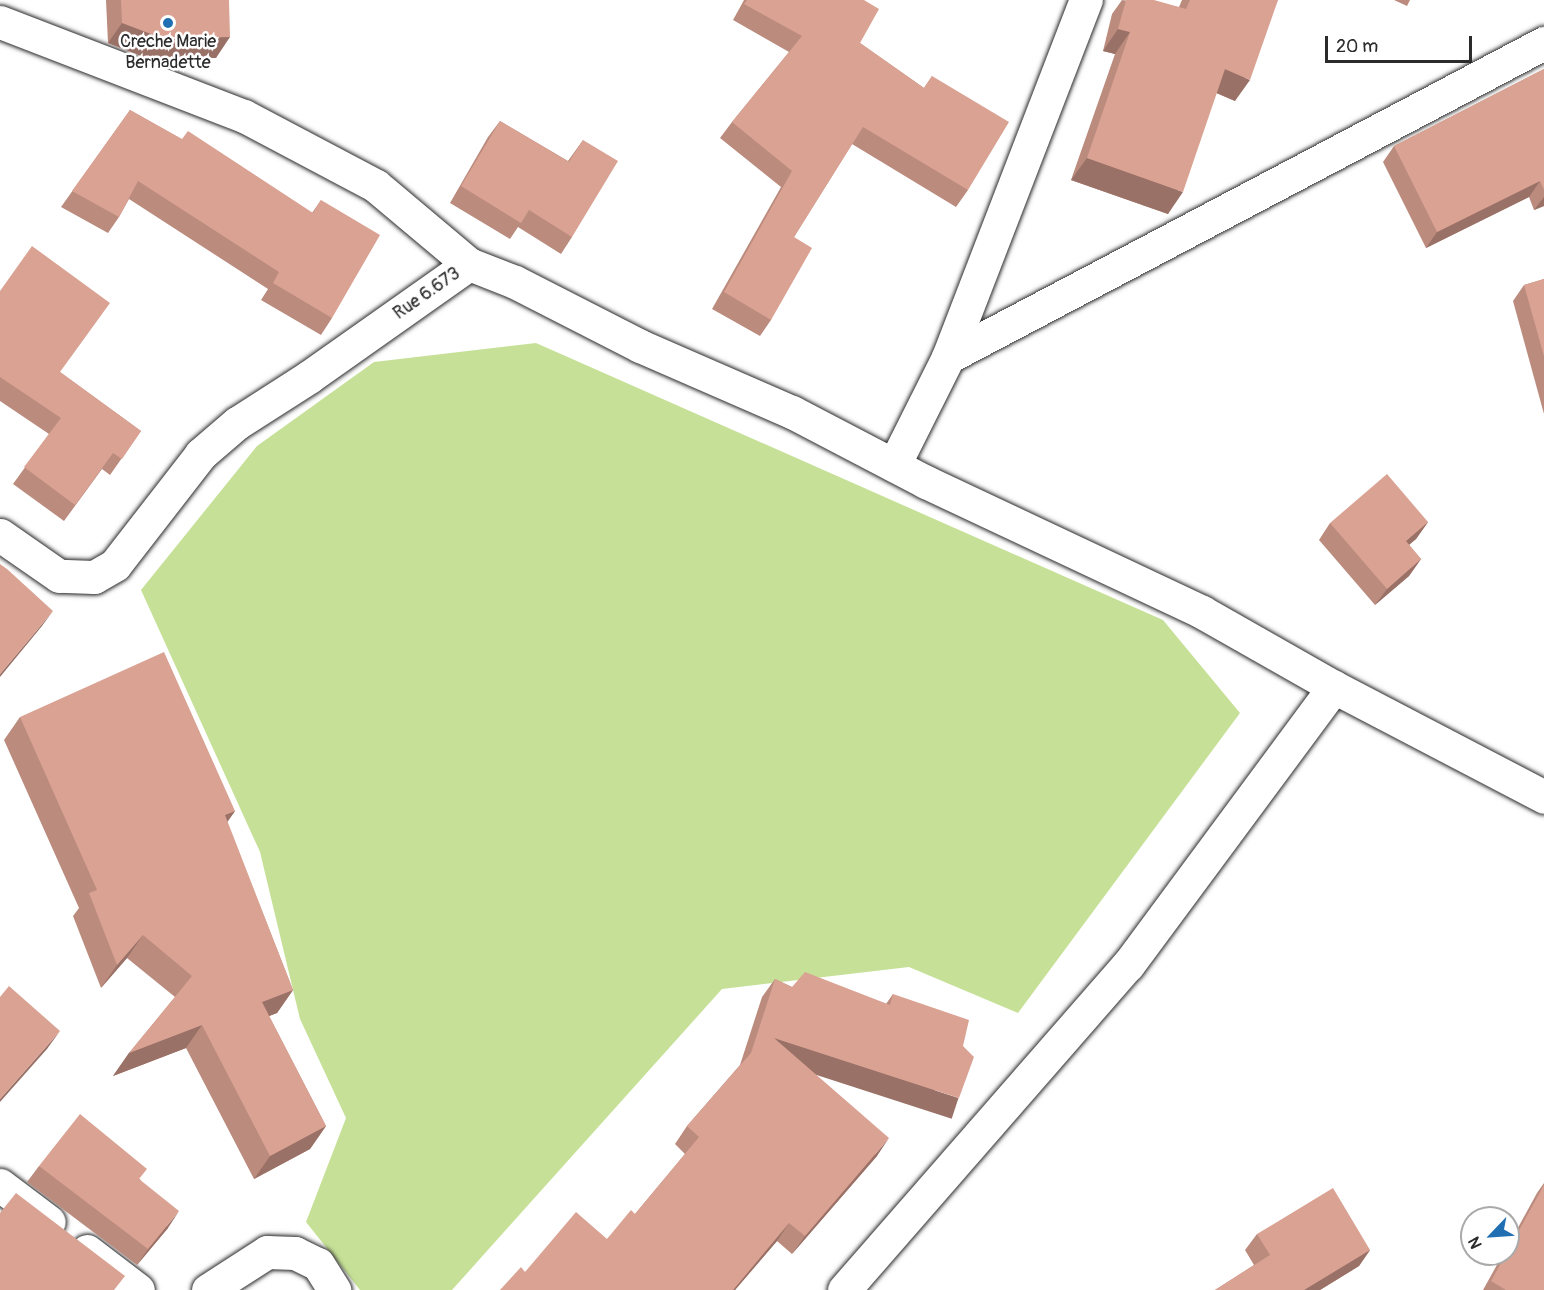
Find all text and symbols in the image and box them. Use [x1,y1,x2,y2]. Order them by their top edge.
marker: Creche Marie Bernadette [161,16,175,30]
scale bar [1328,24,1475,62]
place label: Creche Marie Bernadette [120,32,216,74]
text: 20 m [1336,35,1378,58]
street label: Rue 6.673 [389,263,465,325]
north arrow [1460,1206,1520,1266]
text: N [1464,1234,1487,1252]

